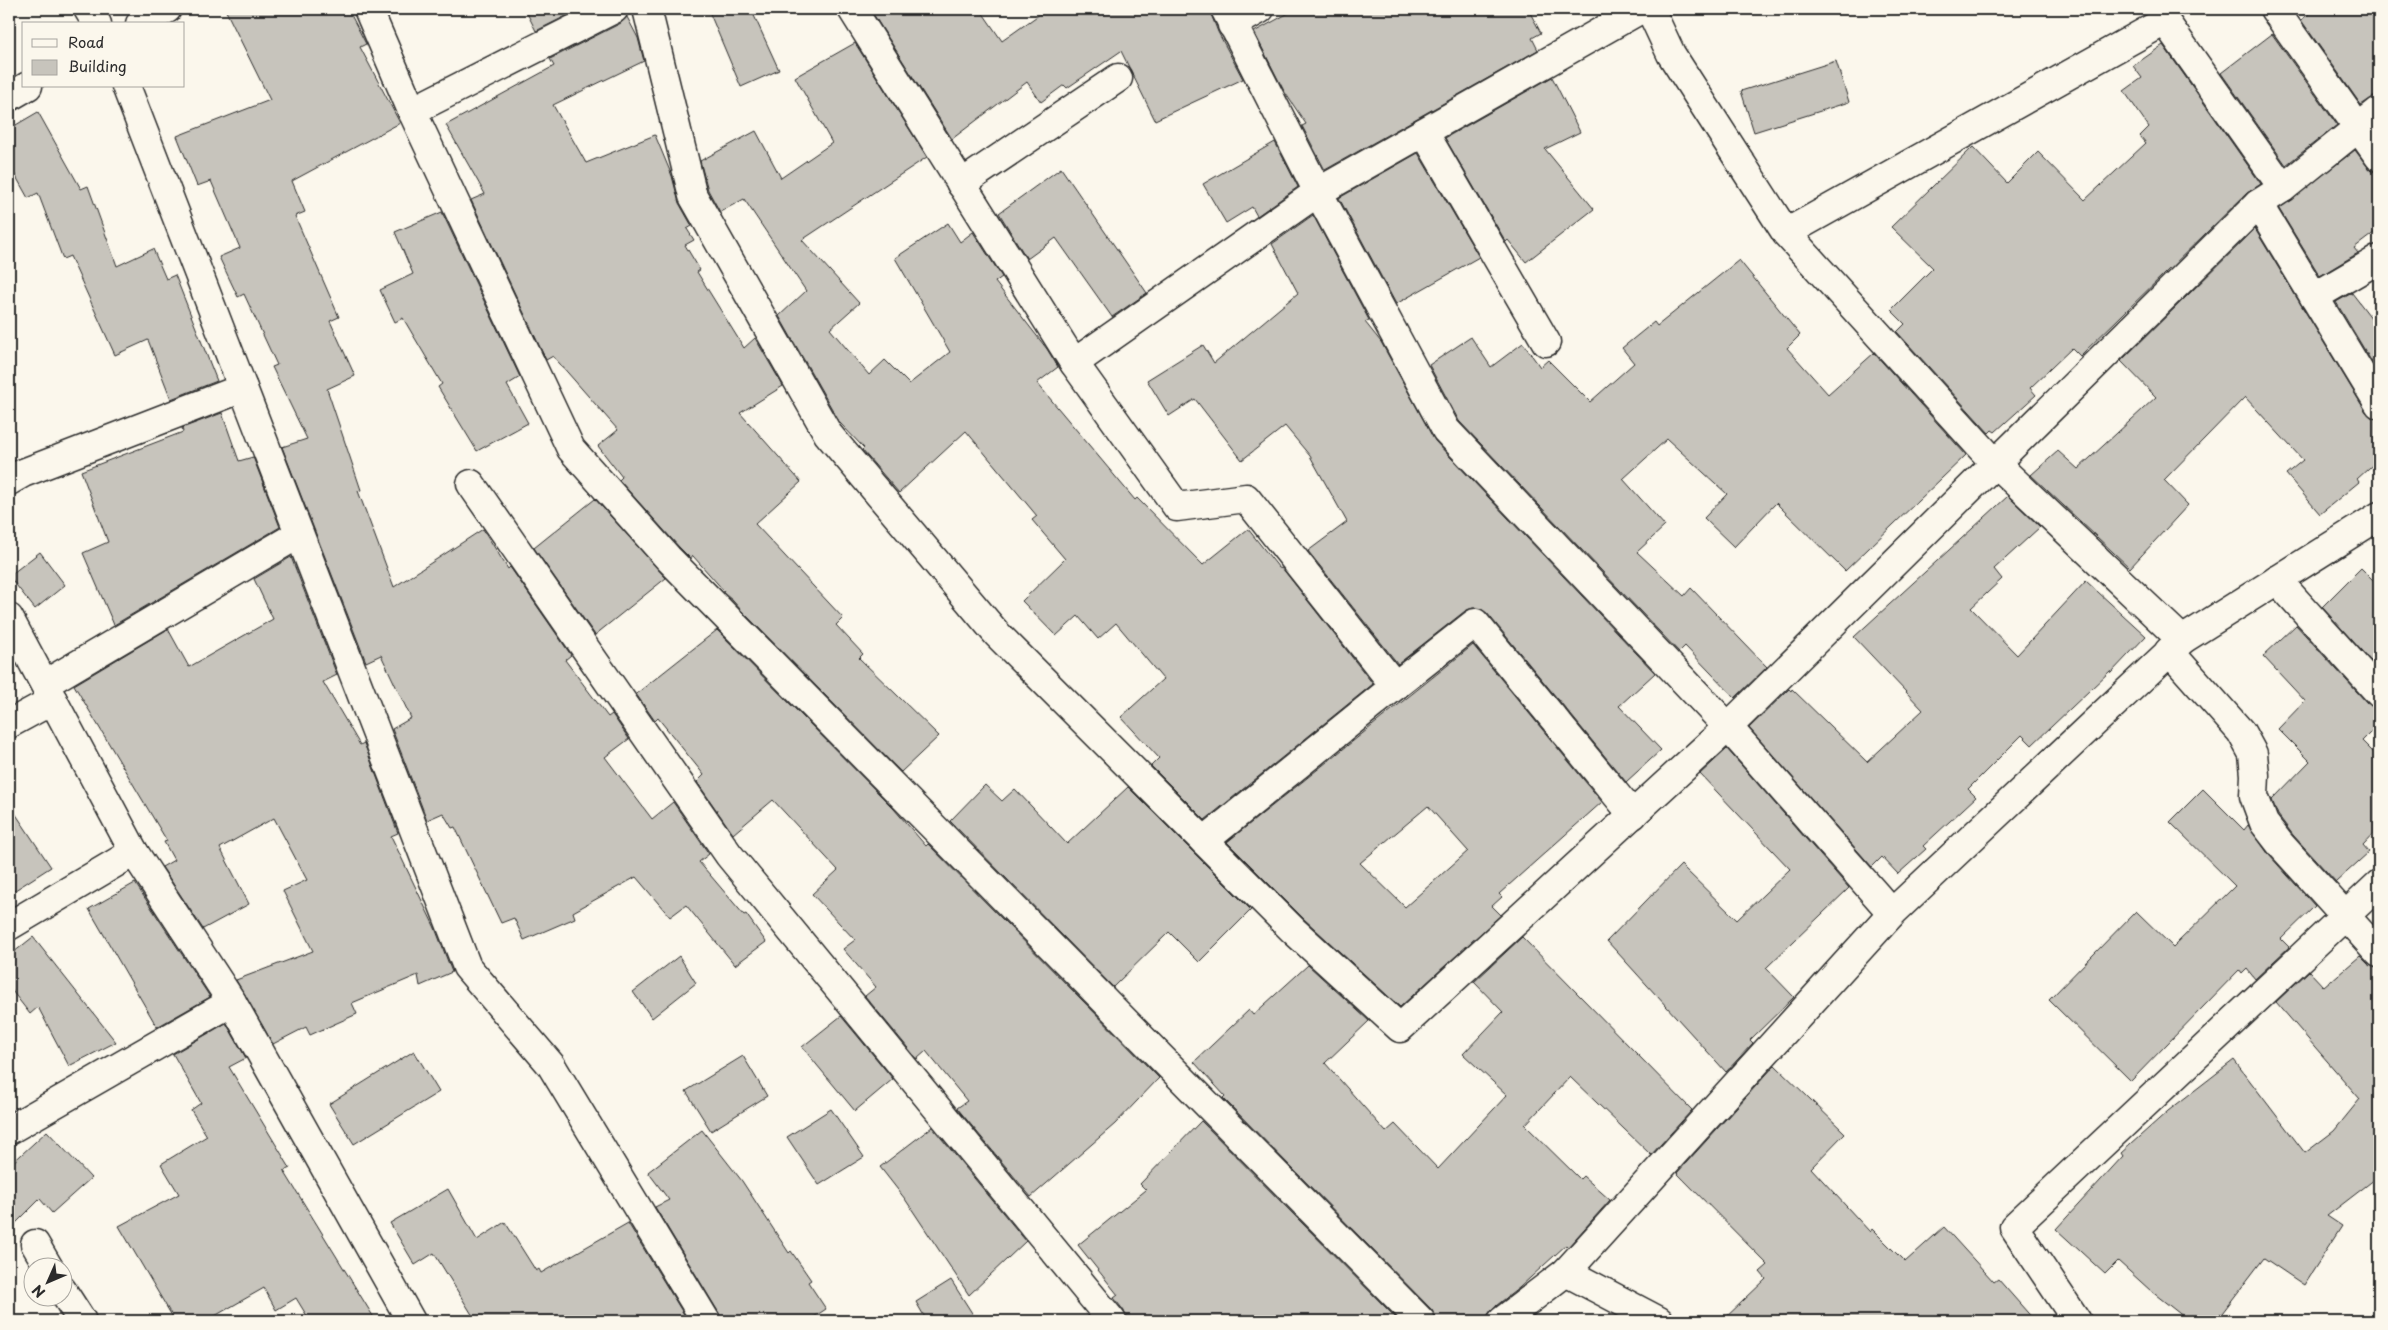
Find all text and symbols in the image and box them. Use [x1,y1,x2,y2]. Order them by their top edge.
legend [22,22,185,88]
text: Road [68,30,104,53]
text: Building [68,54,127,77]
north arrow [22,1258,72,1308]
text: N [27,1280,50,1303]

